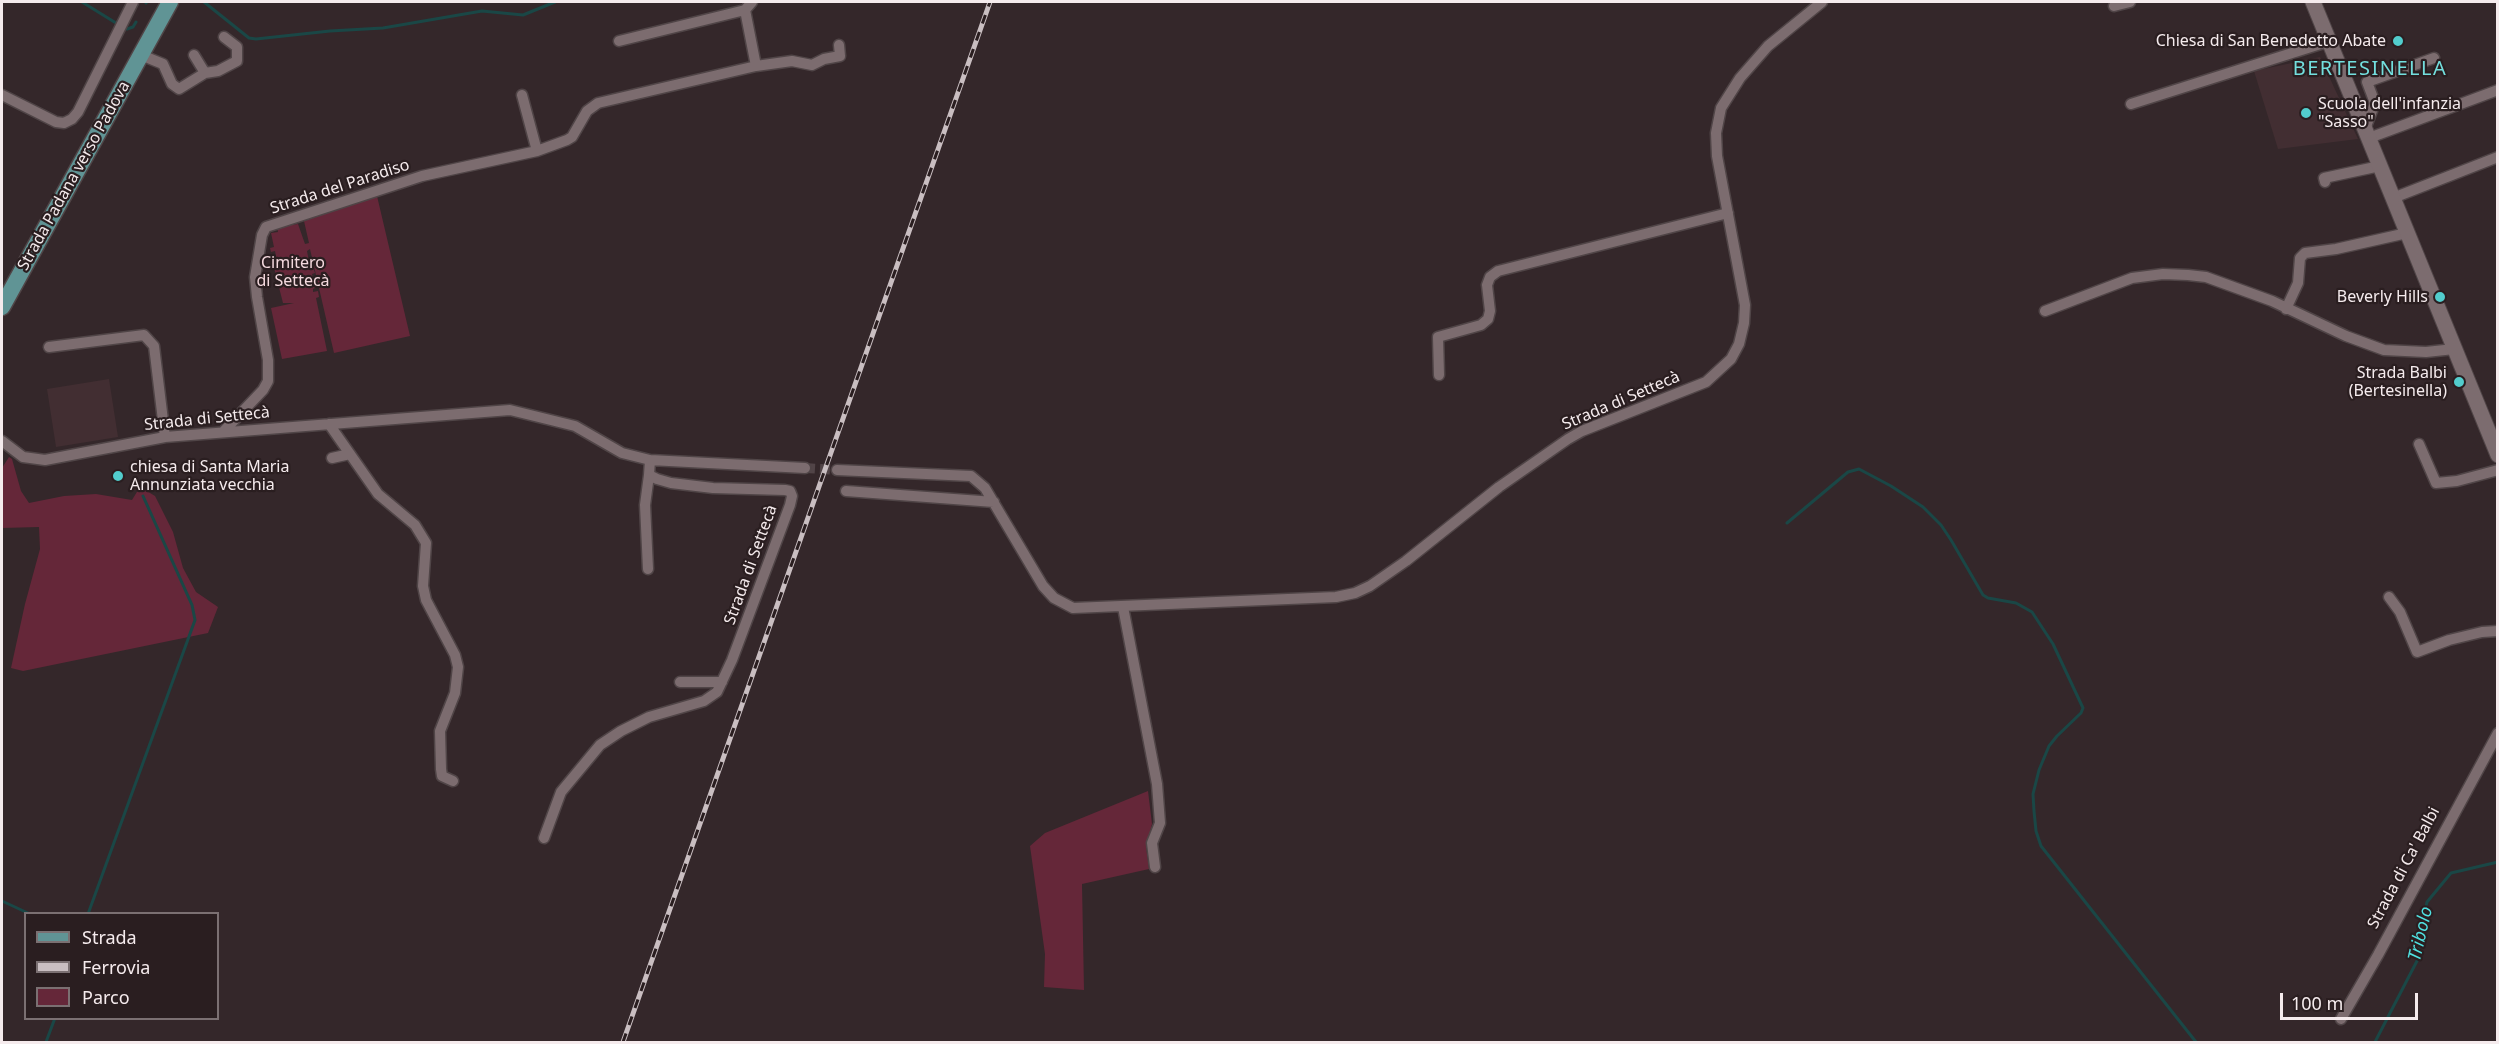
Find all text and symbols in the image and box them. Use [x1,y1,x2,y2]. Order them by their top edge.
place label: Chiesa di San Benedetto Abate [2156,31,2386,51]
marker: Chiesa di San Benedetto Abate [2391,34,2405,48]
district label: BERTESINELLA [2293,57,2447,81]
street label: Strada Padana verso Padova [14,78,134,274]
place label: Scuola dell'infanzia "Sasso" [2318,94,2461,132]
marker: Scuola dell'infanzia "Sasso" [2299,106,2313,120]
street label: Strada del Paradiso [268,155,412,219]
park label: Cimitero di Settecà [256,253,330,291]
place label: Beverly Hills [2337,287,2428,307]
marker: Beverly Hills [2433,290,2447,304]
place label: Strada Balbi (Bertesinella) [2349,363,2447,401]
street label: Strada di Settecà [1559,368,1683,434]
marker: Strada Balbi (Bertesinella) [2452,375,2466,389]
street label: Strada di Settecà [143,403,271,435]
place label: chiesa di Santa Maria Annunziata vecchia [130,457,289,495]
marker: chiesa di Santa Maria Annunziata vecchia [111,469,125,483]
street label: Strada di Settecà [720,503,782,627]
street label: Strada di Ca' Balbi [2364,804,2444,932]
water label: Tribolo [2404,905,2438,963]
legend [24,912,219,1020]
text: Strada [82,925,137,949]
text: Ferrovia [82,955,150,979]
scale bar [2283,981,2421,1019]
text: Parco [82,985,130,1009]
text: 100 m [2291,991,2343,1015]

